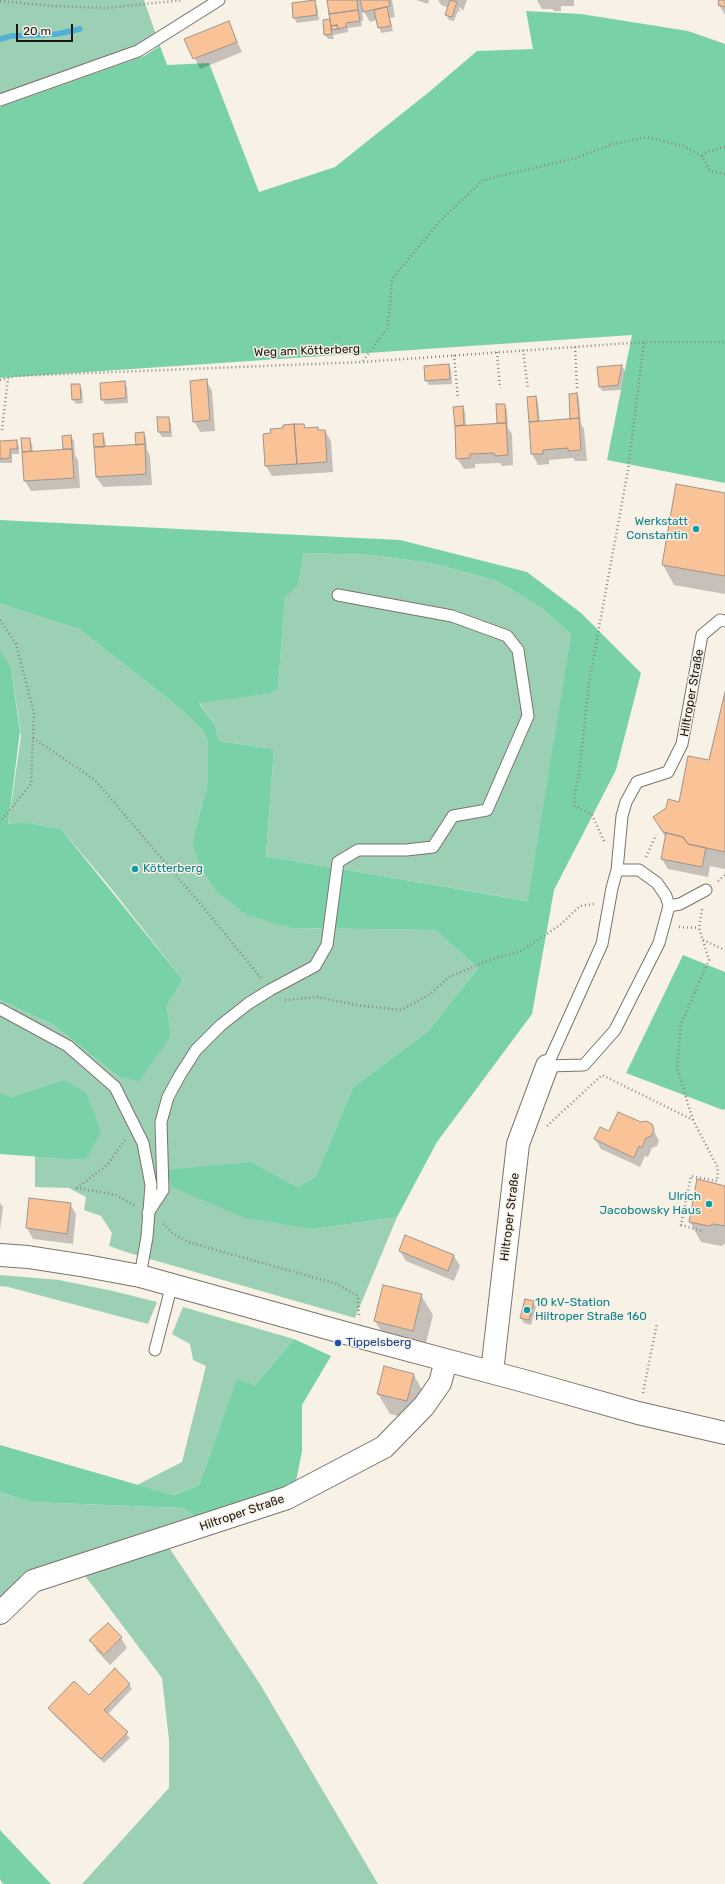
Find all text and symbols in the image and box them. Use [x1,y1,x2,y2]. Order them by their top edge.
scale bar [18,16,75,42]
text: 20 m [23,24,51,38]
street label: Weg am Kötterberg [254,342,360,360]
place label: Werkstatt Constantin [626,515,688,543]
marker: Werkstatt Constantin [691,524,701,534]
street label: Hiltroper Straße [677,648,707,738]
place label: Kötterberg [143,862,203,876]
marker: Kötterberg [130,864,140,874]
street label: Hiltroper Straße [497,1172,523,1262]
place label: Ulrich Jacobowsky Haus [600,1190,701,1218]
marker: Ulrich Jacobowsky Haus [704,1199,714,1209]
place label: 10 kV-Station Hiltroper Straße 160 [535,1296,647,1324]
marker: 10 kV-Station Hiltroper Straße 160 [522,1305,532,1315]
place label: Tippelsberg [346,1336,411,1350]
marker: Tippelsberg [333,1338,343,1348]
street label: Hiltroper Straße [198,1492,286,1534]

